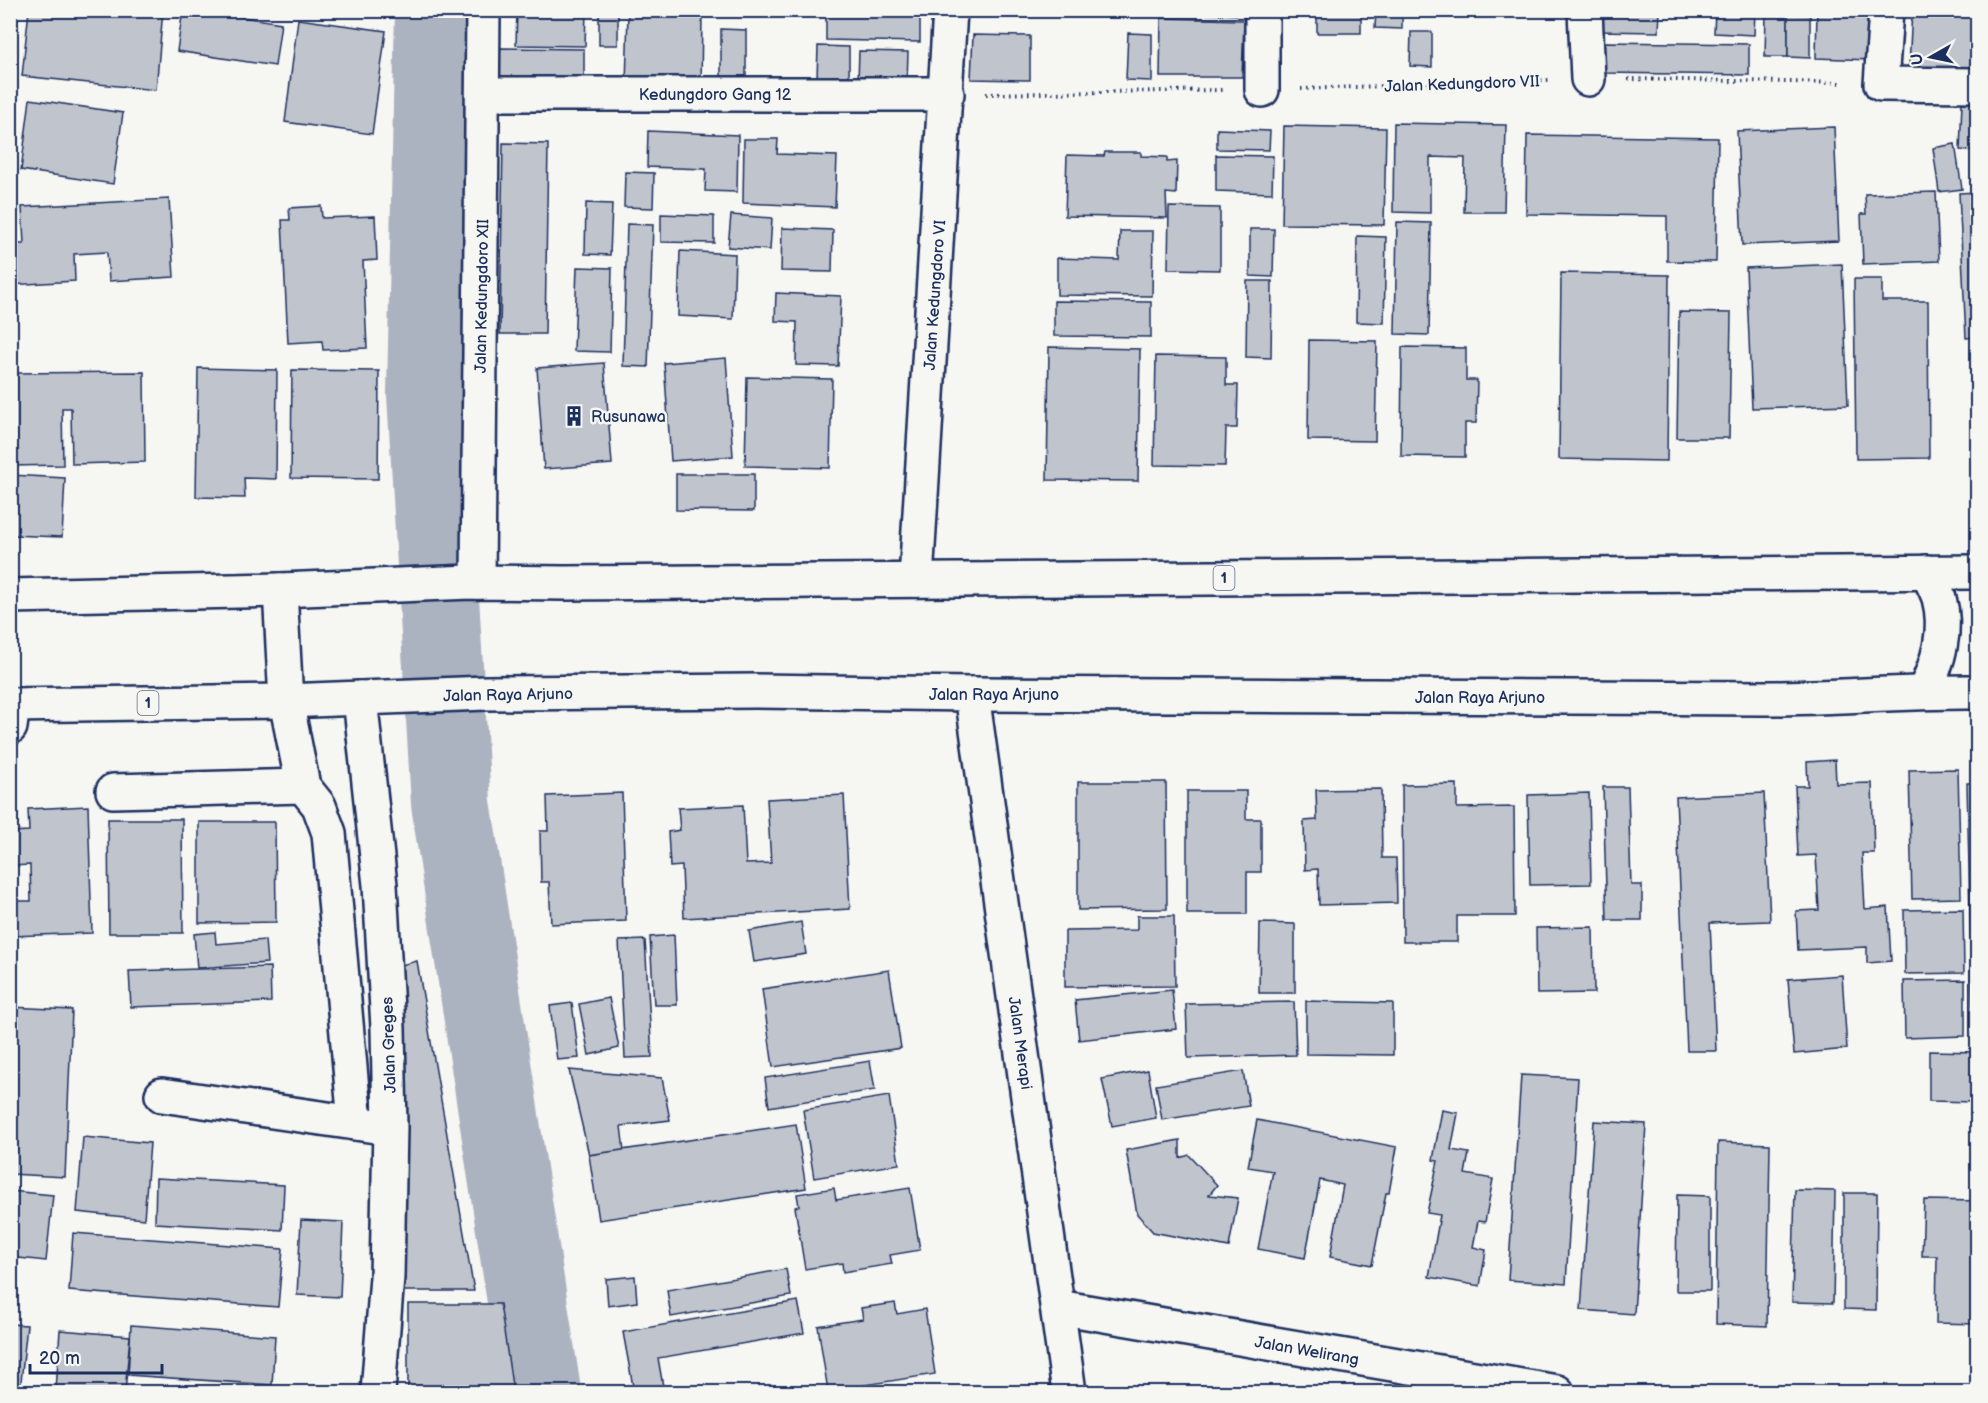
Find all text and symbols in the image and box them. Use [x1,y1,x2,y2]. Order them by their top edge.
north arrow [1901,27,1961,87]
text: U [1907,52,1928,66]
street label: Jalan Kedungdoro VII [1384,72,1540,97]
street label: Kedungdoro Gang 12 [639,86,792,105]
street label: Jalan Kedungdoro XII [472,219,493,373]
street label: Jalan Kedungdoro VI [921,219,950,371]
building icon: Rusunawa [562,404,586,428]
place label: Rusunawa [591,408,666,427]
road number: 1 [1214,566,1234,590]
street label: Jalan Raya Arjuno [443,685,573,706]
street label: Jalan Raya Arjuno [929,686,1059,705]
street label: Jalan Raya Arjuno [1415,689,1545,708]
road number: 1 [138,691,158,715]
street label: Jalan Merapi [1004,995,1035,1091]
street label: Jalan Greges [378,996,401,1094]
street label: Jalan Welirang [1253,1333,1360,1370]
scale bar [30,1337,162,1375]
text: 20 m [39,1348,80,1369]

